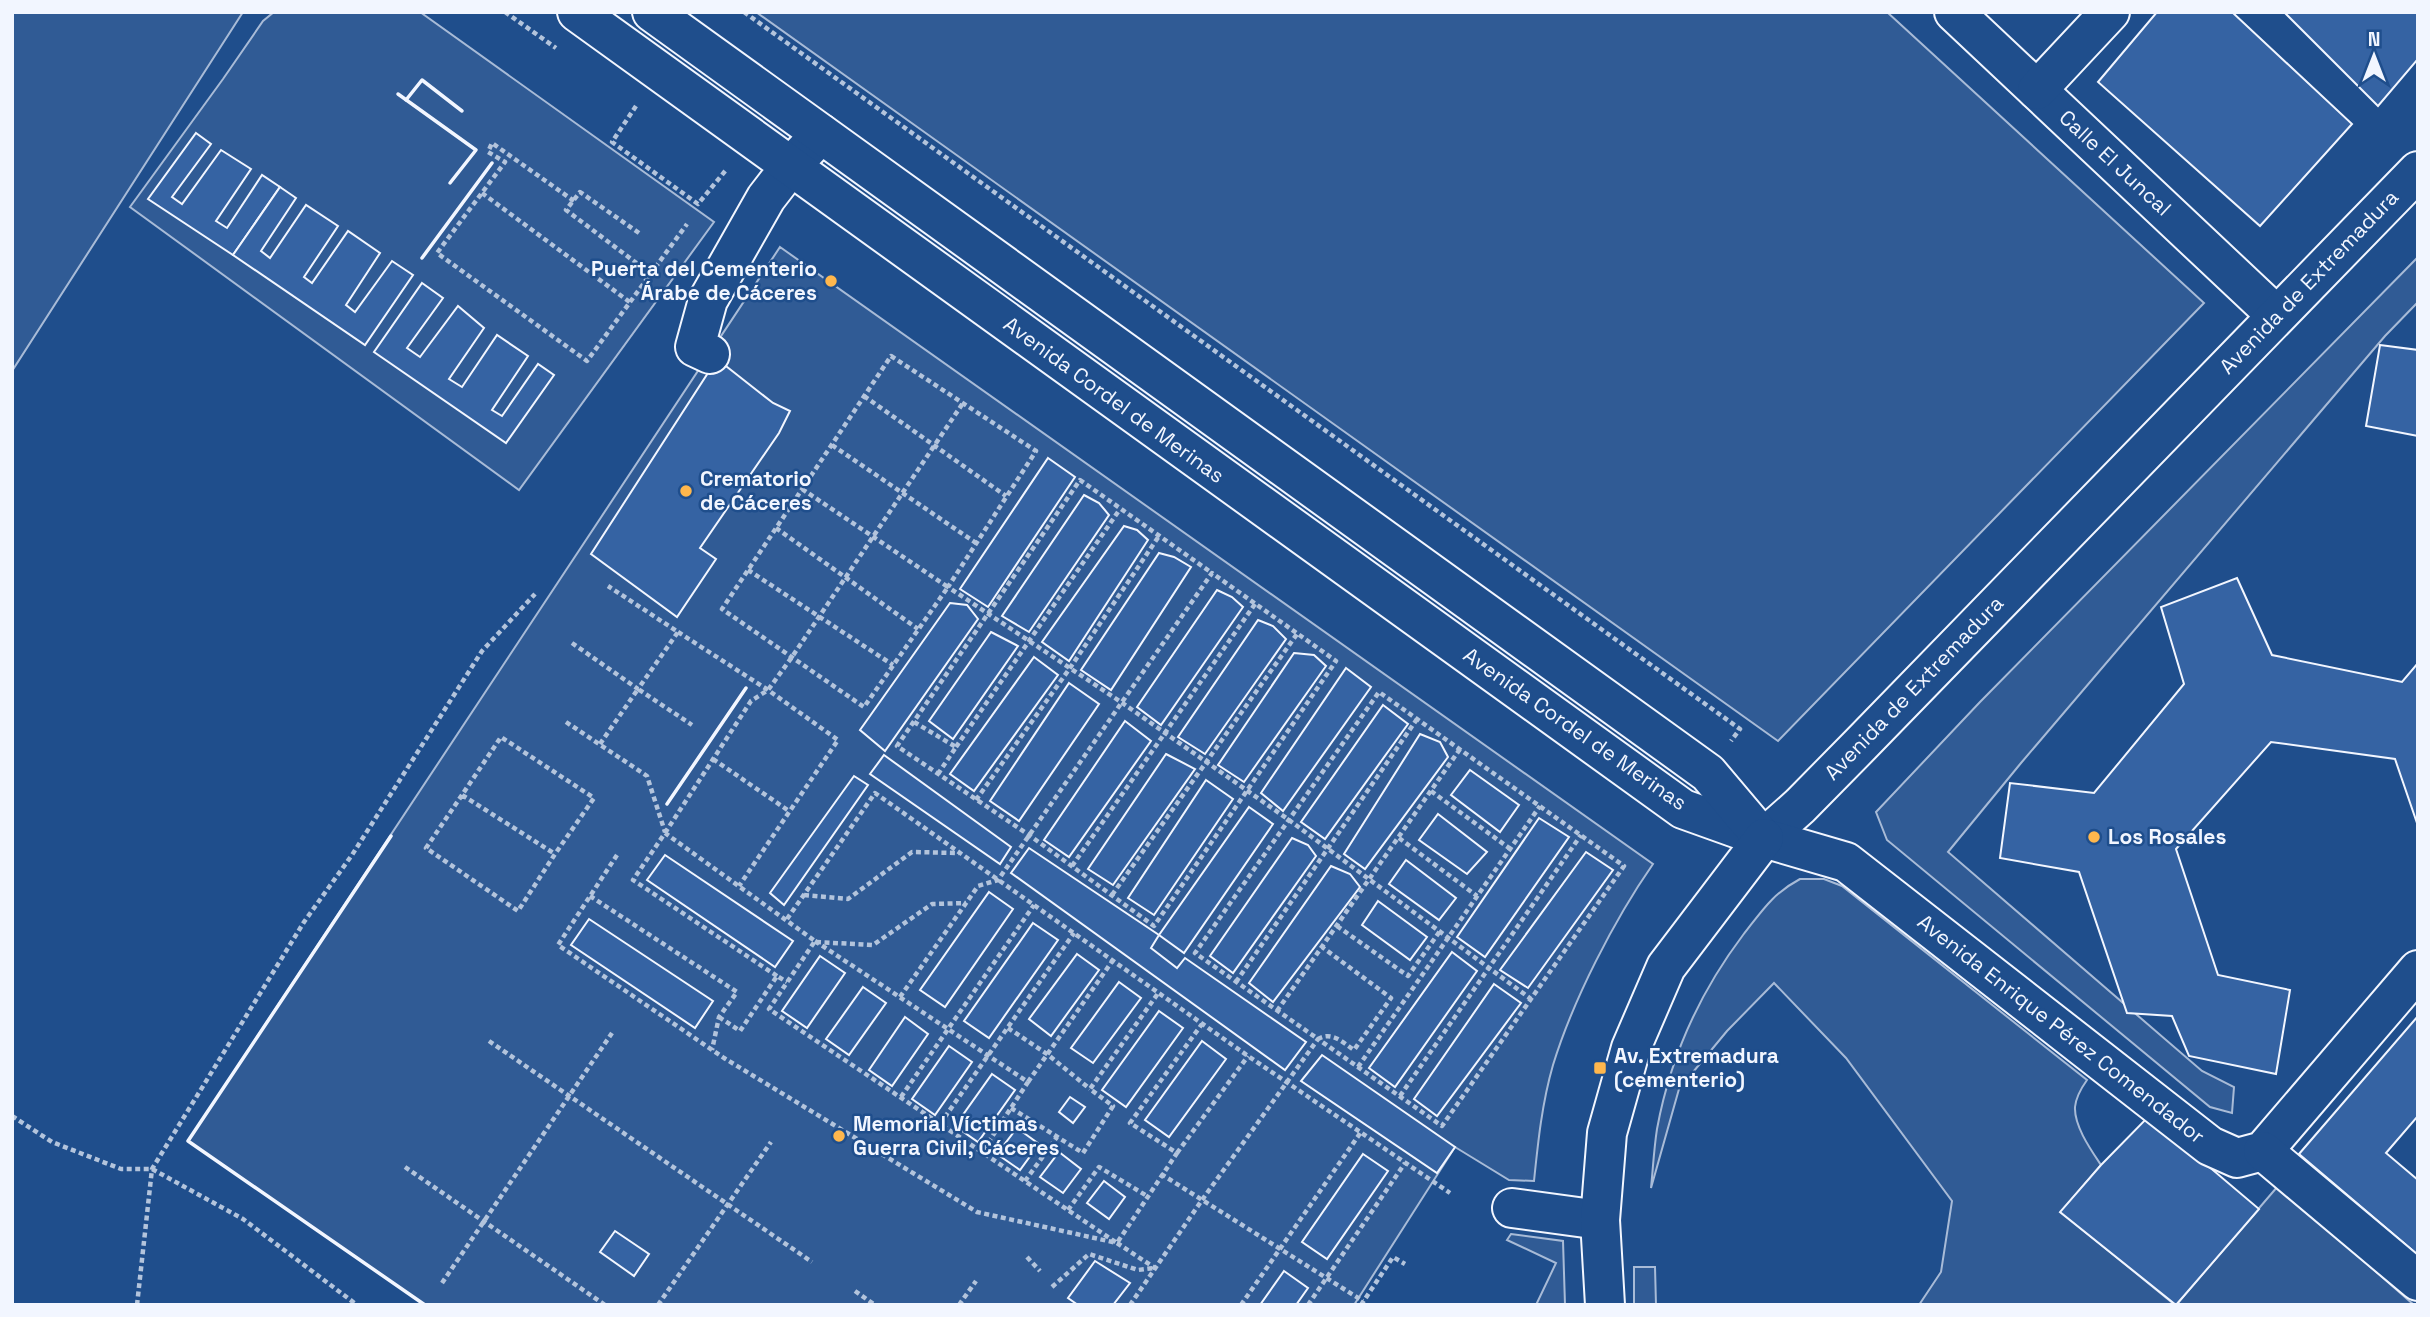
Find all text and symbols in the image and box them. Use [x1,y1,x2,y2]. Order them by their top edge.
north arrow [2339,21,2409,91]
text: N [2368,27,2380,52]
street label: Calle El Juncal [2054,104,2177,221]
street label: Avenida de Extremadura [2213,184,2404,380]
place label: Puerta del Cementerio Árabe de Cáceres [591,255,817,306]
marker: Puerta del Cementerio Árabe de Cáceres [823,273,839,289]
street label: Avenida Cordel de Merinas [999,310,1230,489]
place label: Crematorio de Cáceres [700,465,812,516]
marker: Crematorio de Cáceres [678,483,694,499]
street label: Avenida de Extremadura [1818,590,2009,786]
street label: Avenida Cordel de Merinas [1458,641,1692,816]
place label: Los Rosales [2108,823,2226,850]
marker: Los Rosales [2086,829,2102,845]
street label: Avenida Enrique Pérez Comendador [1912,908,2210,1149]
place label: Av. Extremadura (cementerio) [1614,1042,1779,1093]
marker: Av. Extremadura (cementerio) [1592,1060,1608,1076]
place label: Memorial Víctimas Guerra Civil, Cáceres [853,1110,1059,1161]
marker: Memorial Víctimas Guerra Civil, Cáceres [831,1128,847,1144]

